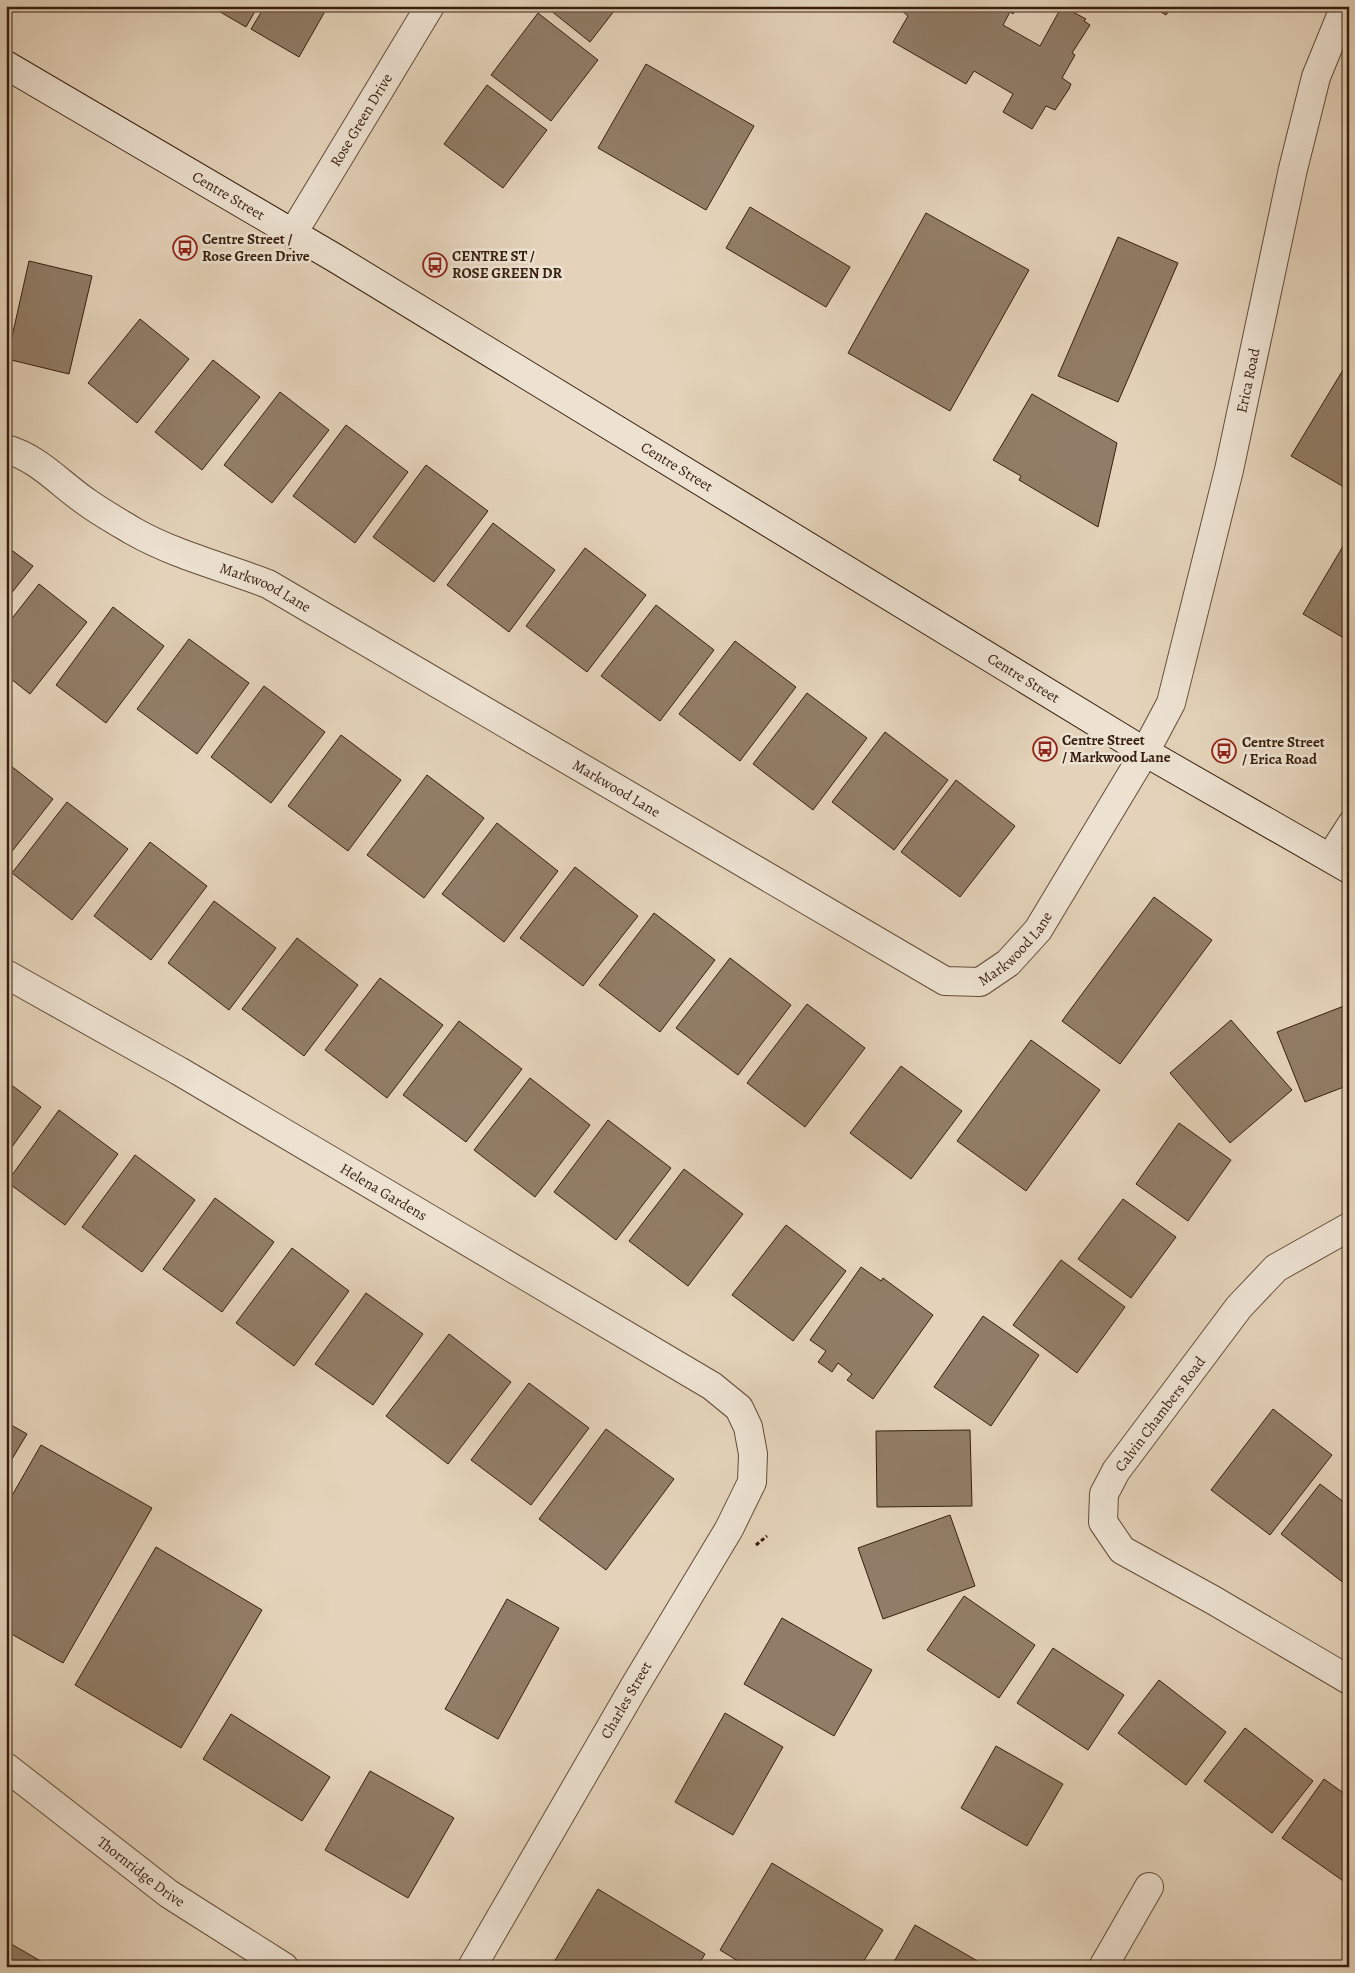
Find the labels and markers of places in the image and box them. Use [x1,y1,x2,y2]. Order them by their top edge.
place label: Centre Street / Rose Green Drive [202,229,310,266]
bus stop icon: Centre Street / Rose Green Drive [172,235,198,261]
place label: CENTRE ST / ROSE GREEN DR [452,246,562,283]
bus stop icon: CENTRE ST / ROSE GREEN DR [422,252,448,278]
place label: Centre Street / Markwood Lane [1062,730,1171,767]
place label: Centre Street / Erica Road [1242,732,1325,769]
bus stop icon: Centre Street / Markwood Lane [1032,736,1058,762]
bus stop icon: Centre Street / Erica Road [1211,738,1237,764]

